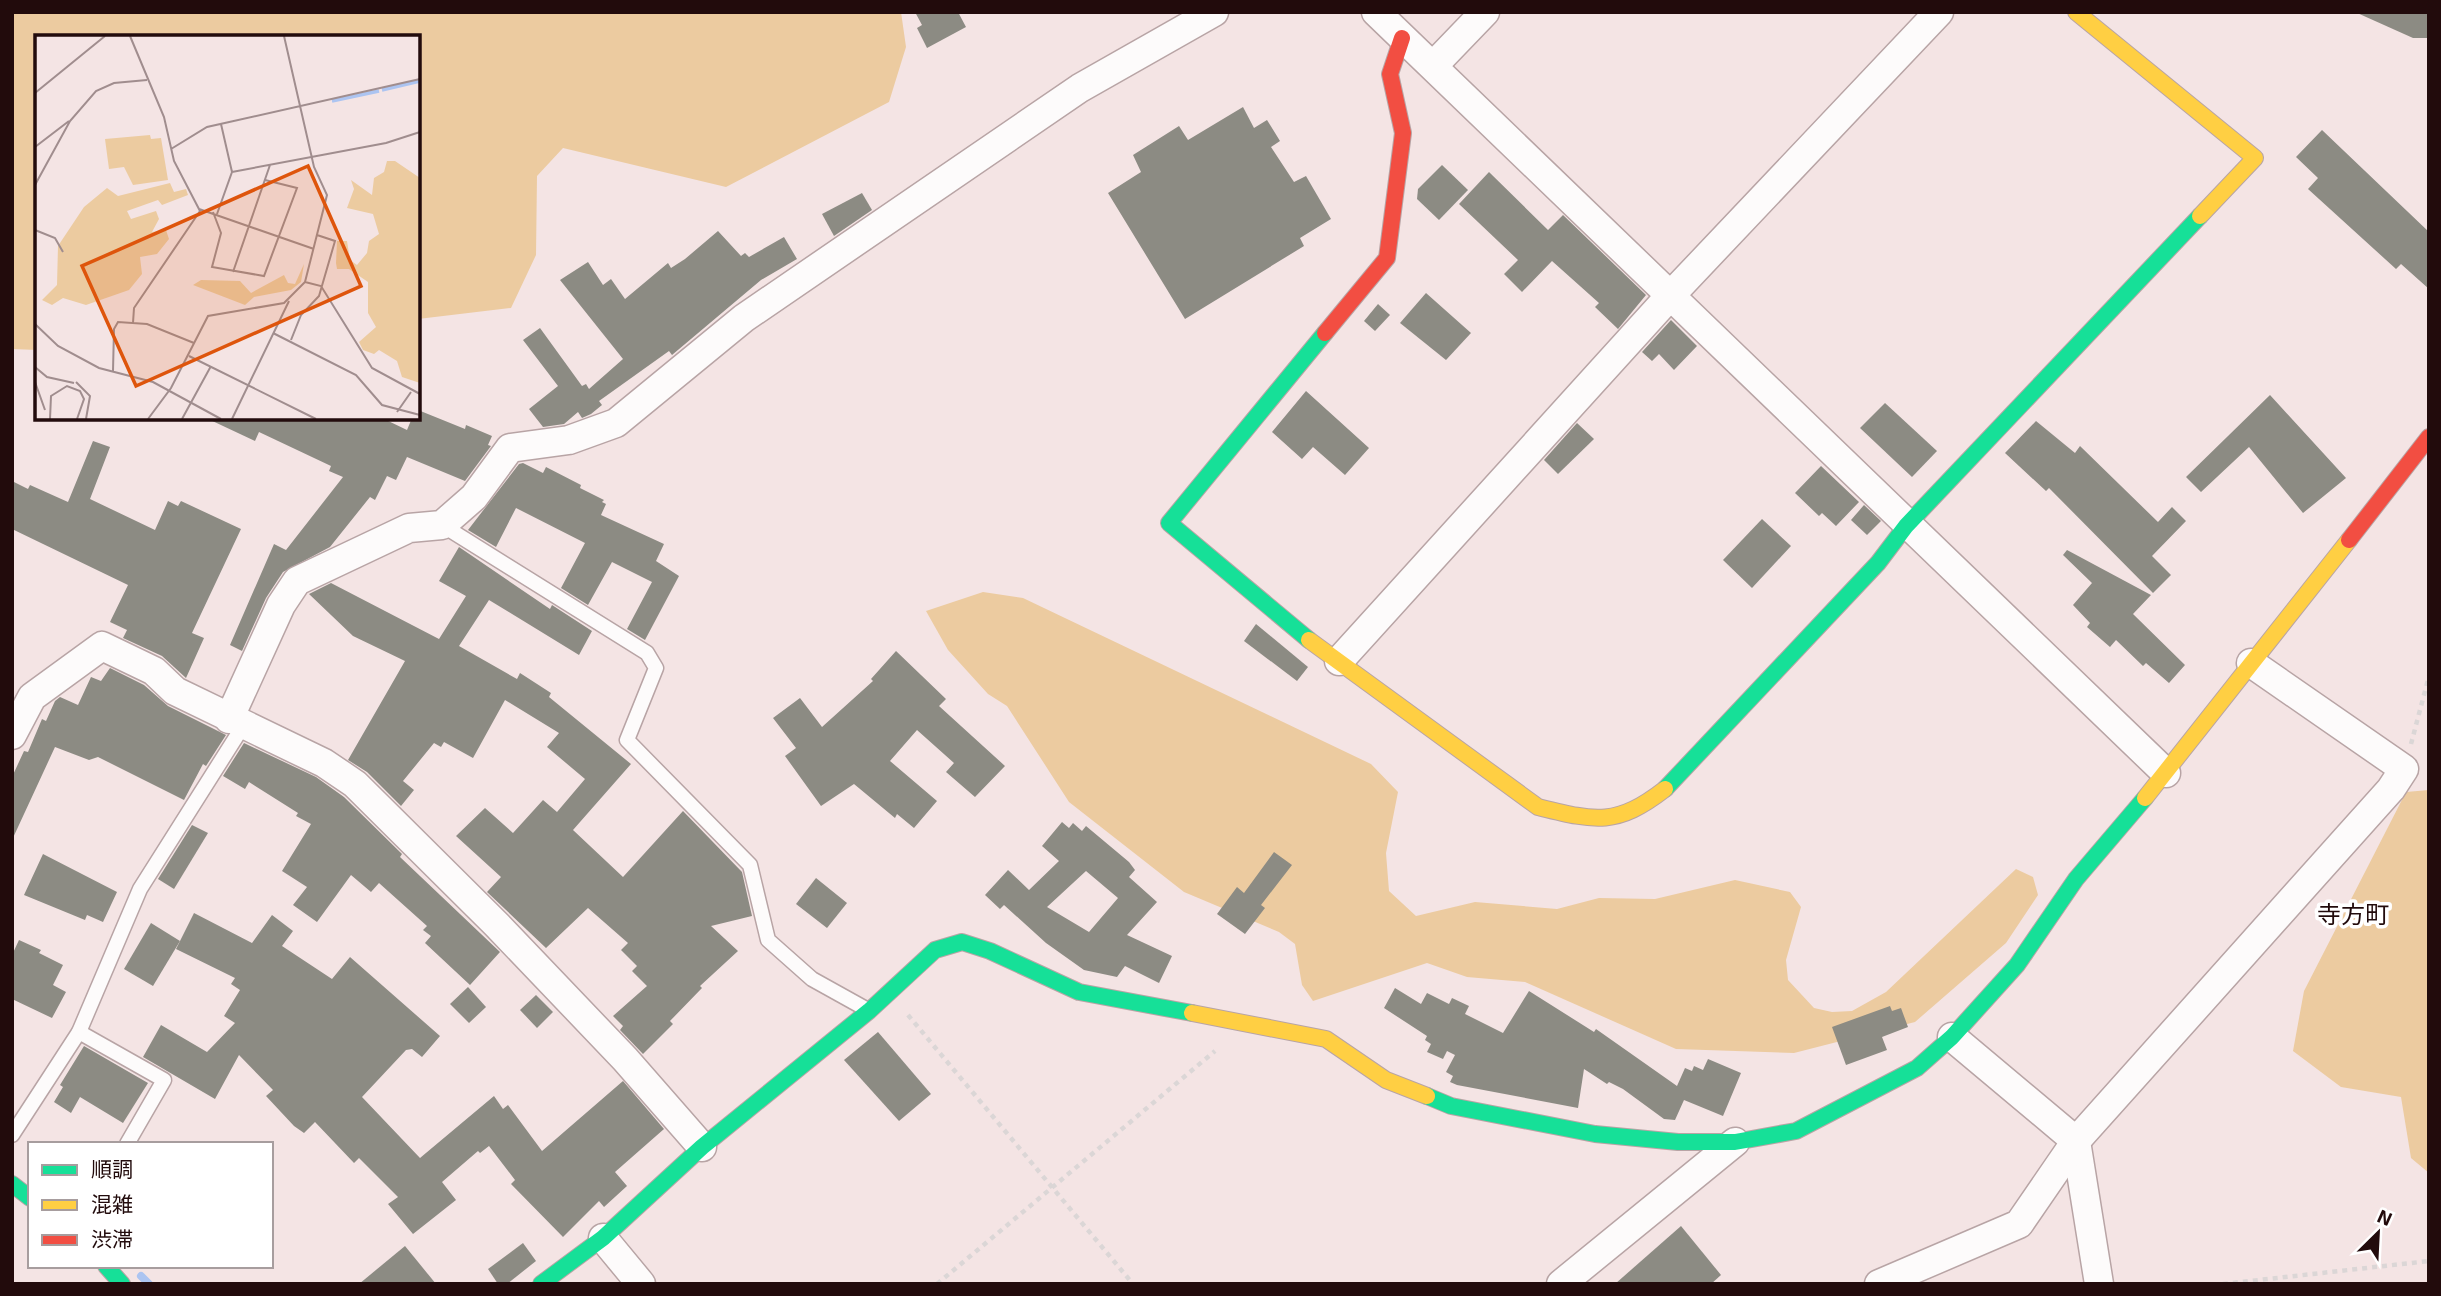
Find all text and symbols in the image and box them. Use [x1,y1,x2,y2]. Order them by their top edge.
inset map [35,35,420,420]
district label: 寺方町 [2317,899,2389,928]
legend [28,1142,273,1268]
text: 順調 [91,1156,133,1181]
text: 混雑 [91,1191,133,1216]
north arrow [2343,1198,2413,1268]
text: N [2374,1204,2396,1230]
text: 渋滞 [91,1226,133,1251]

